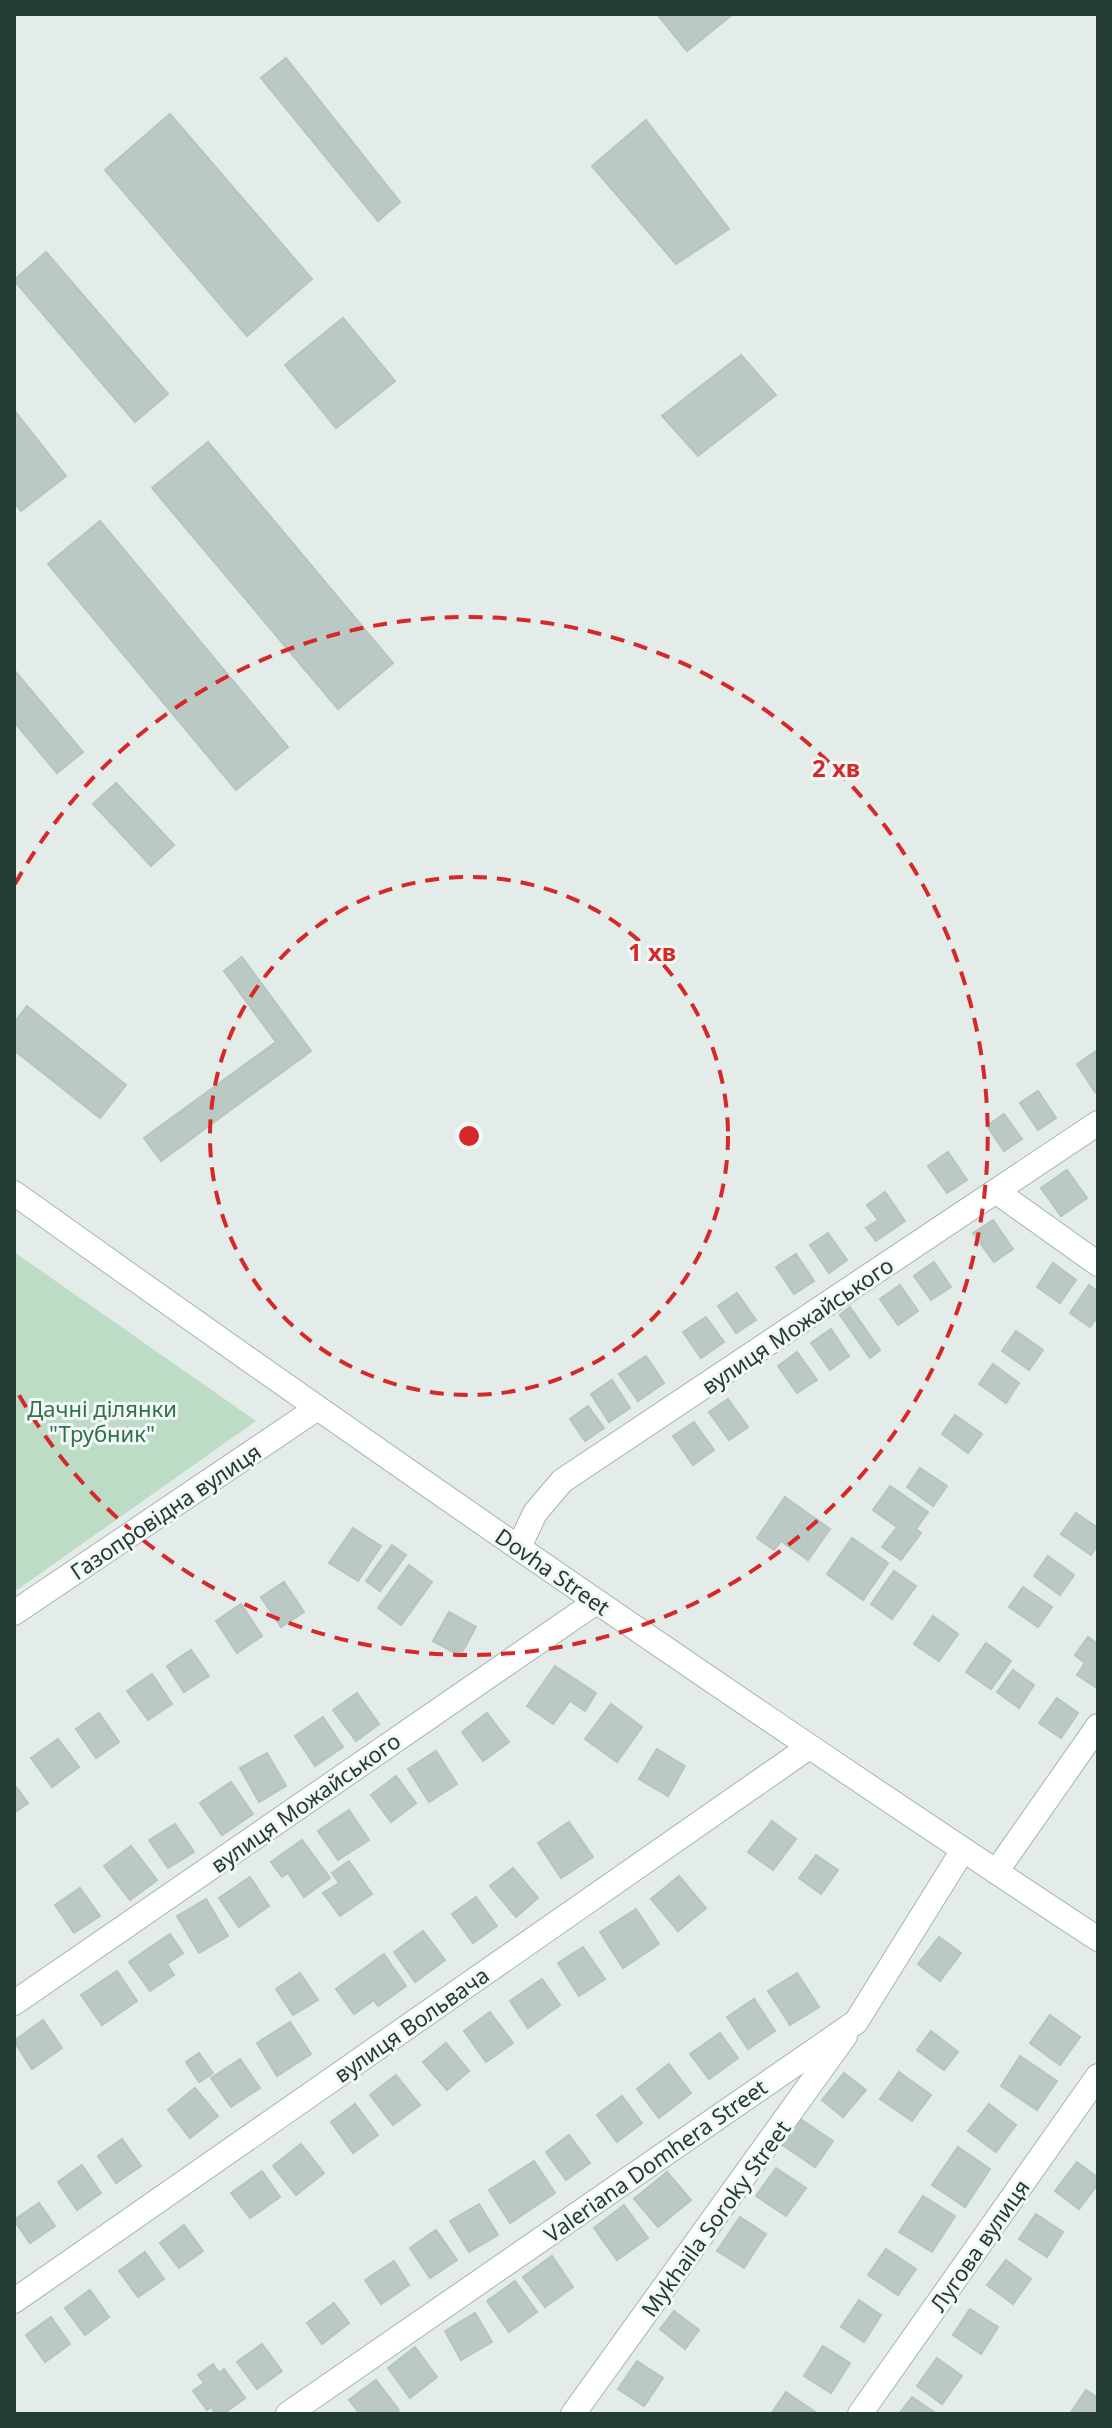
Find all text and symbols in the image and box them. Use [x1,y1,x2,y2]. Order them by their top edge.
text: 2 хв [812,751,860,784]
text: 1 хв [628,935,676,968]
centre of rings [455,1122,483,1150]
street label: вулиця Можайського [695,1250,899,1400]
park label: Дачні ділянки "Трубник" [27,1393,177,1448]
street label: Газопровідна вулиця [64,1436,266,1586]
street label: Dovha Street [490,1521,616,1622]
street label: вулиця Можайського [204,1725,406,1879]
street label: вулиця Вольвача [328,1959,494,2089]
street label: Valeriana Domhera Street [537,2071,773,2249]
street label: Mykhaila Soroky Street [634,2114,796,2322]
street label: Лугова вулиця [922,2173,1036,2317]

